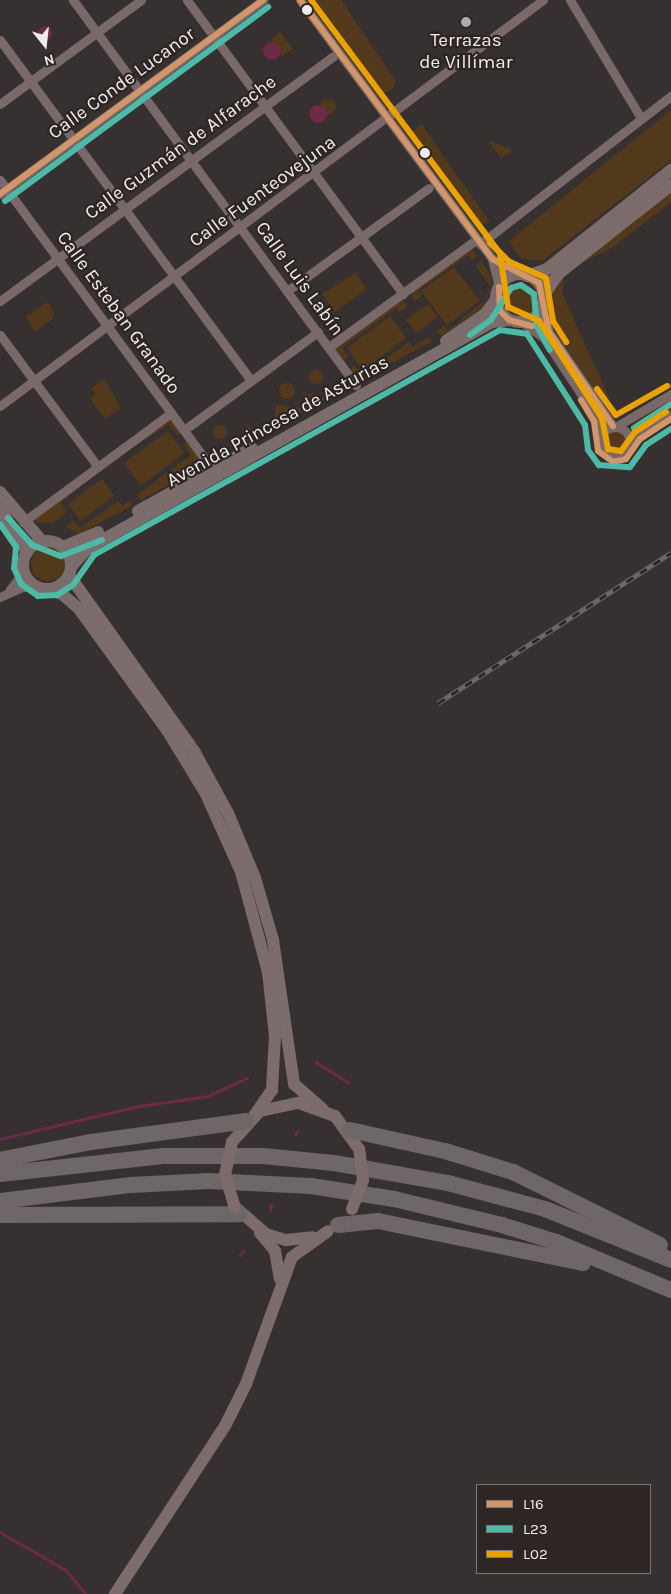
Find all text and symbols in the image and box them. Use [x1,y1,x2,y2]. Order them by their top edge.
unlabelled marker [302,5,312,15]
marker: Terrazas de Villímar [460,16,472,28]
north arrow [20,20,70,70]
street label: Calle Conde Lucanor [44,23,200,145]
place label: Terrazas de Villímar [419,30,513,74]
text: N [42,50,56,69]
street label: Calle Guzmán de Alfarache [81,71,281,225]
street label: Calle Fuenteovejuna [185,131,341,253]
unlabelled marker [420,148,430,158]
street label: Calle Luis Labín [250,218,348,340]
street label: Calle Esteban Granado [51,227,185,399]
street label: Avenida Princesa de Asturias [163,351,393,493]
legend [476,1484,651,1574]
text: L16 [523,1495,544,1513]
text: L23 [523,1520,548,1538]
text: L02 [523,1545,548,1563]

